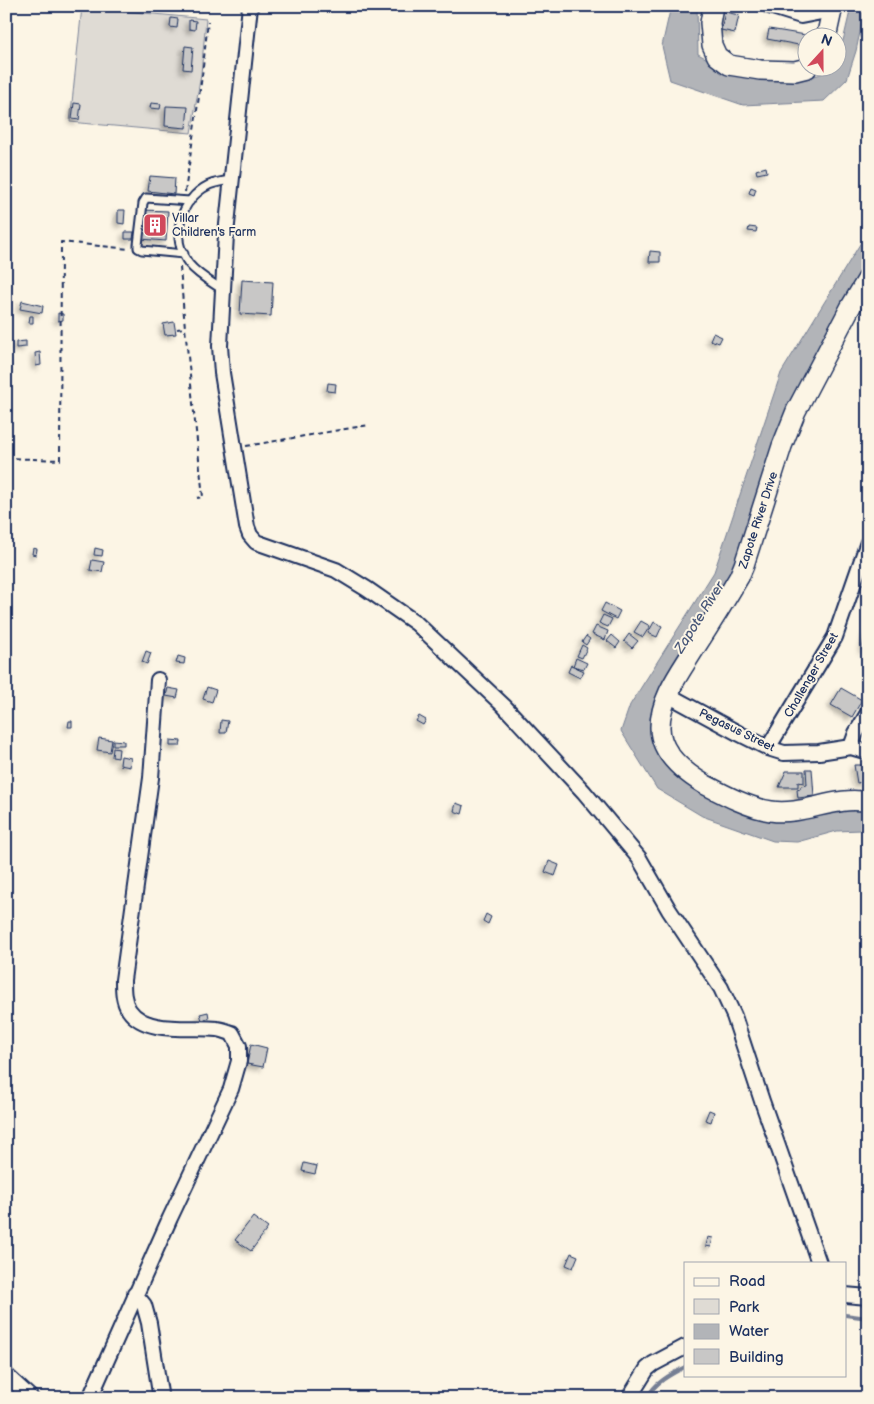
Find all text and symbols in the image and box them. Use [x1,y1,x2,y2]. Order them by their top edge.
north arrow [796,28,846,78]
text: N [819,31,834,50]
place label: Villar Children's Farm [172,211,256,240]
building icon: Villar Children's Farm [142,212,168,238]
street label: Zapote River Drive [735,470,781,571]
water label: Zapote River [670,578,729,657]
street label: Challenger Street [781,630,842,720]
street label: Pegasus Street [696,706,777,755]
legend [684,1262,846,1376]
text: Road [729,1272,765,1291]
text: Park [729,1298,760,1317]
text: Water [729,1322,769,1341]
text: Building [729,1348,784,1367]

